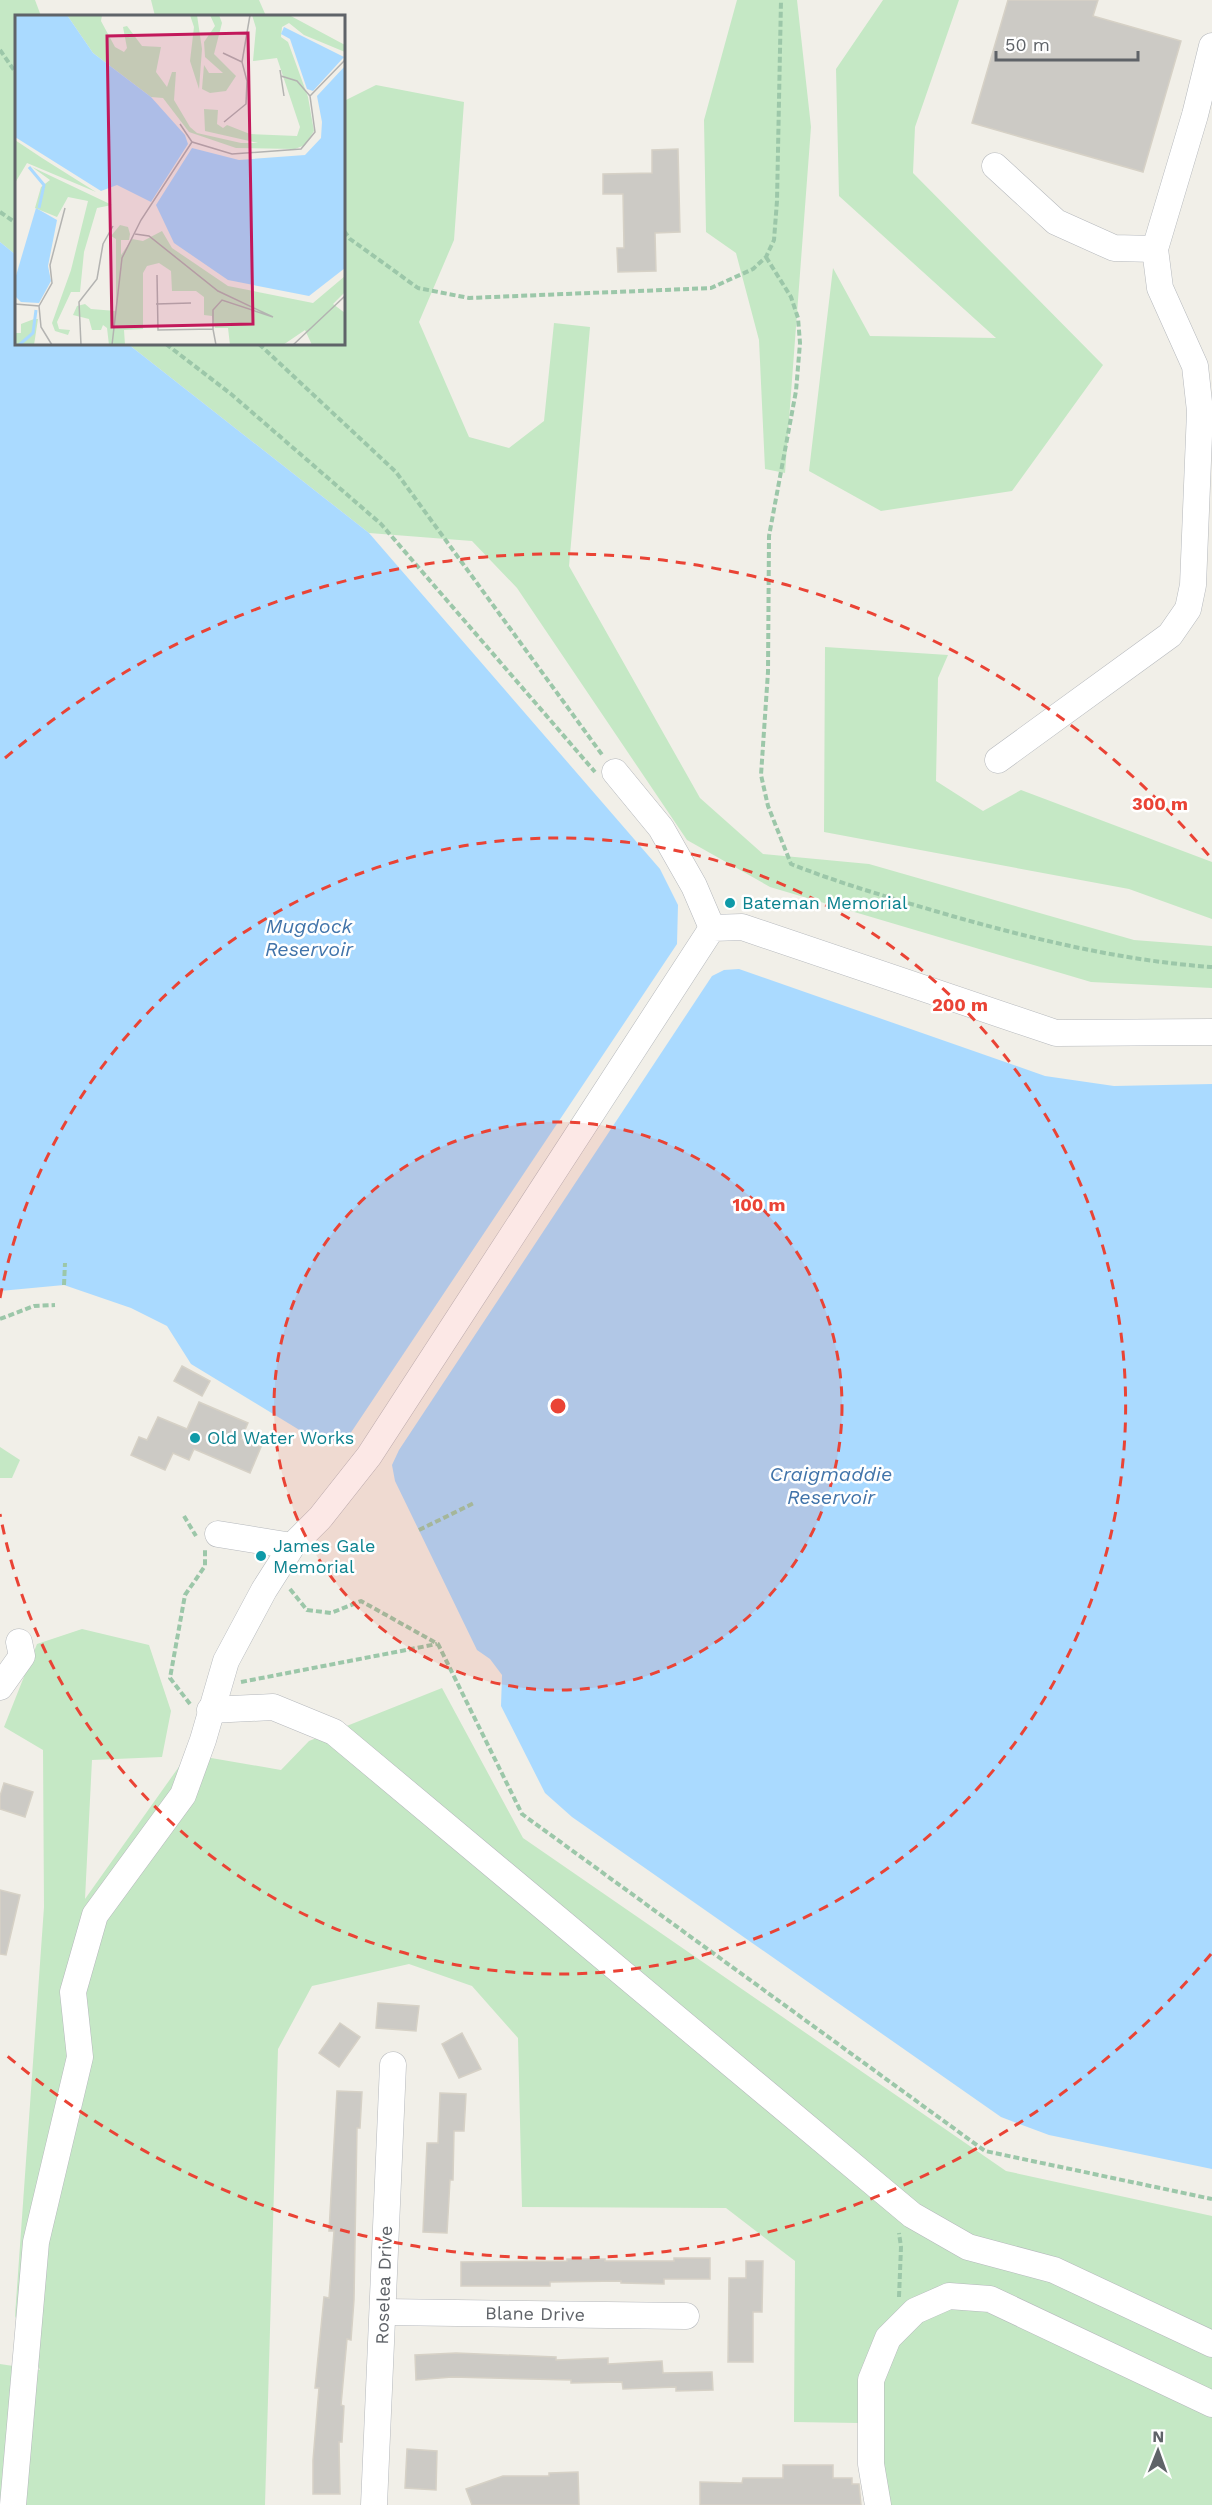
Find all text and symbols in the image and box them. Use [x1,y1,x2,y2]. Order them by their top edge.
inset map [15,15,345,345]
scale bar [996,24,1138,62]
text: 50 m [1005,34,1050,55]
text: 300 m [1132,793,1188,814]
place label: Bateman Memorial [742,892,908,913]
marker: Bateman Memorial [723,896,737,910]
water label: Mugdock Reservoir [265,914,354,961]
text: 200 m [932,994,988,1015]
text: 100 m [732,1194,786,1215]
centre of rings [548,1396,568,1416]
place label: Old Water Works [207,1427,354,1448]
marker: Old Water Works [188,1431,202,1445]
water label: Craigmaddie Reservoir [770,1462,892,1509]
place label: James Gale Memorial [273,1535,375,1577]
marker: James Gale Memorial [254,1549,268,1563]
street label: Roselea Drive [371,2225,396,2345]
street label: Blane Drive [485,2302,585,2325]
north arrow [1128,2421,1188,2481]
text: N [1152,2427,1164,2446]

